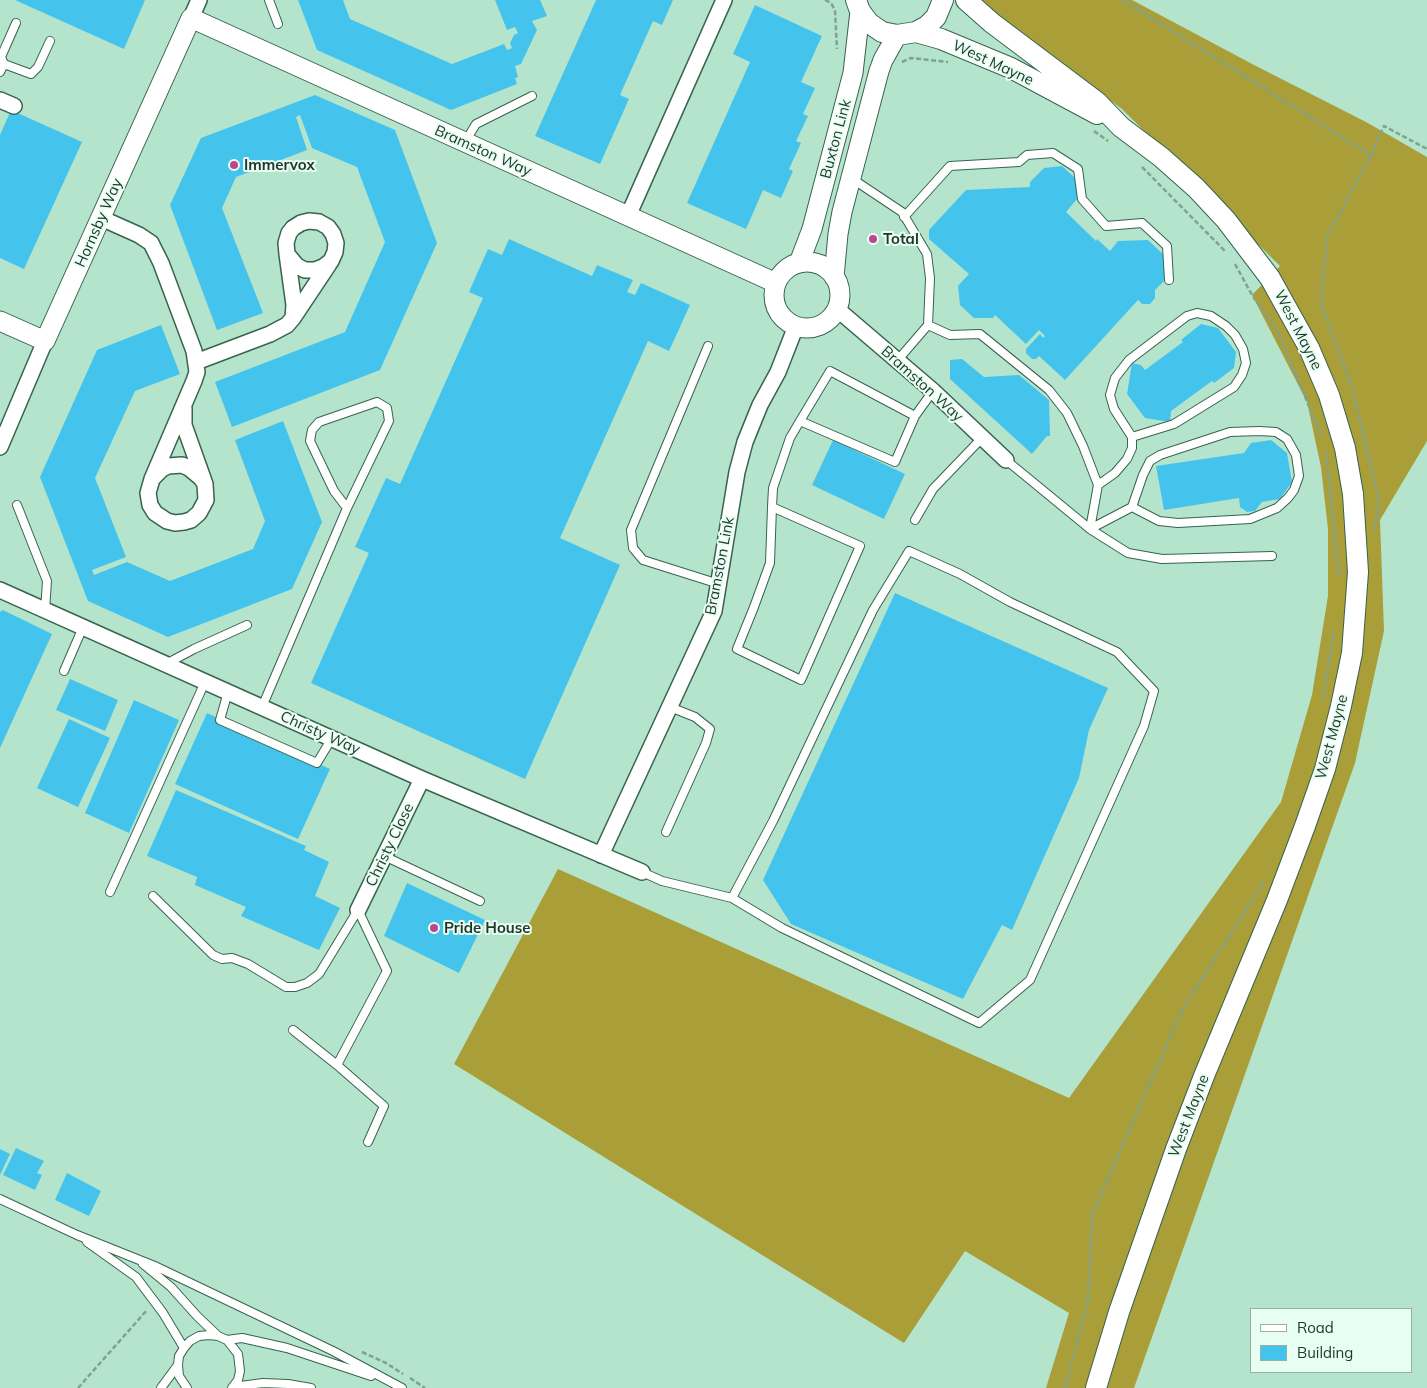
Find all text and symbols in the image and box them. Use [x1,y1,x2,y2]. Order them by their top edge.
street label: West Mayne [950,36,1036,90]
street label: Buxton Link [817,97,855,181]
street label: Bramston Way [432,122,534,180]
place label: Immervox [244,156,315,174]
marker: Immervox [228,159,240,171]
street label: Hornsby Way [71,176,127,270]
place label: Total [883,230,919,248]
marker: Total [867,233,879,245]
street label: West Mayne [1270,287,1326,373]
street label: Bramston Way [877,342,967,426]
street label: Bramston Link [702,515,738,617]
street label: West Mayne [1312,693,1352,781]
street label: Christy Way [277,707,363,759]
street label: Christy Close [362,800,418,890]
place label: Pride House [444,919,530,937]
marker: Pride House [428,922,440,934]
street label: West Mayne [1165,1072,1213,1160]
legend [1250,1308,1412,1373]
text: Road [1297,1318,1334,1337]
text: Building [1297,1343,1353,1362]

